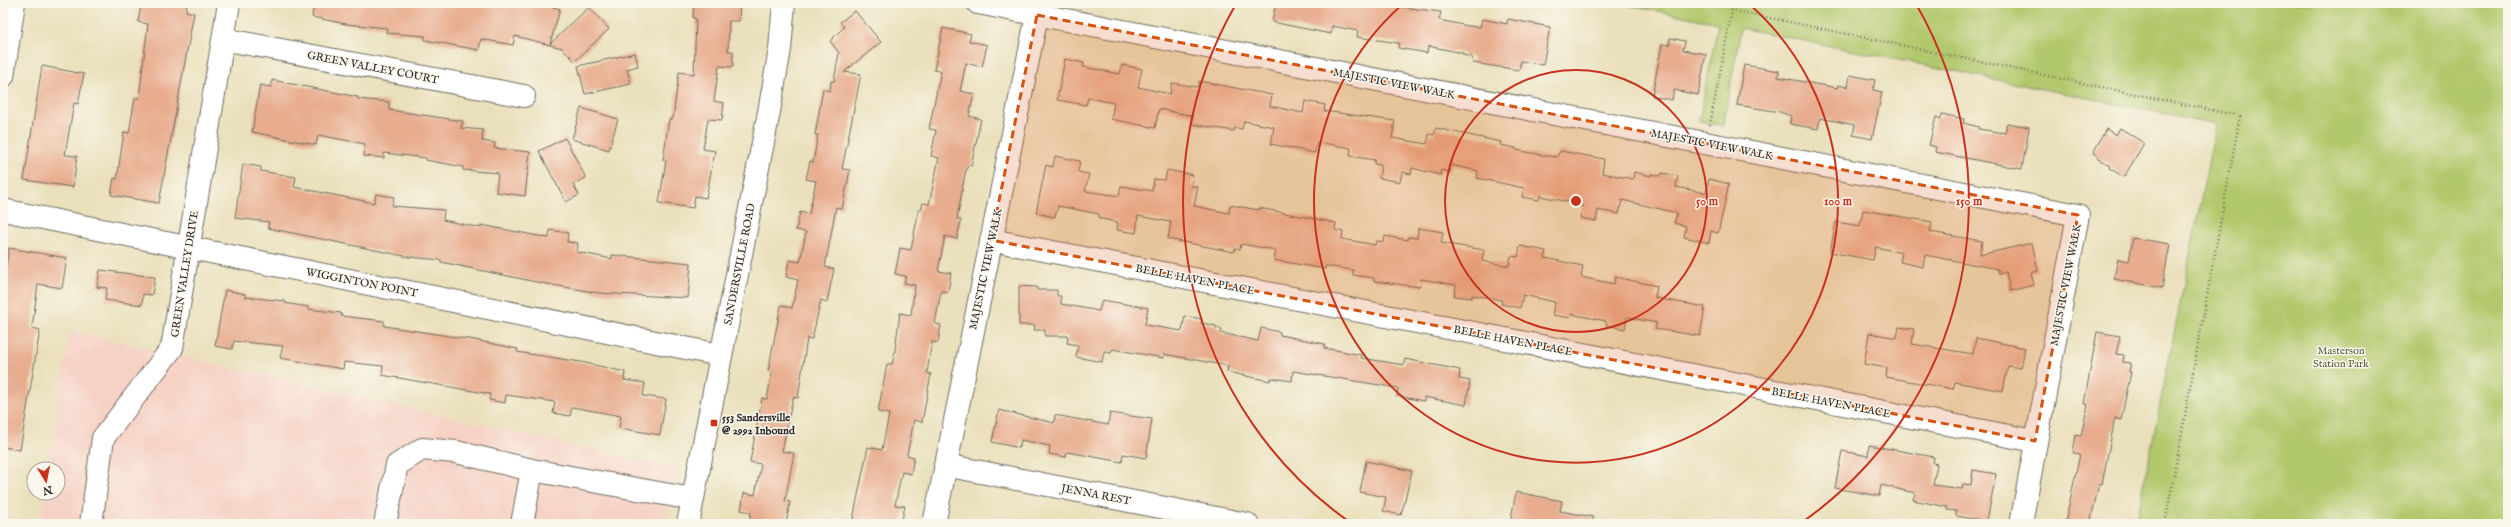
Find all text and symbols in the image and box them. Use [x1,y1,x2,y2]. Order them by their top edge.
street label: GREEN VALLEY COURT [306,48,440,88]
street label: MAJESTIC VIEW WALK [1332,65,1457,103]
street label: MAJESTIC VIEW WALK [1650,126,1775,164]
centre of rings [1569,194,1583,208]
text: 50 m [1696,194,1719,209]
text: 100 m [1824,194,1853,209]
text: 150 m [1956,194,1983,209]
street label: SANDERSVILLE ROAD [721,202,759,326]
street label: MAJESTIC VIEW WALK [966,206,1006,331]
street label: GREEN VALLEY DRIVE [168,210,202,338]
street label: MAJESTIC VIEW WALK [2047,222,2085,347]
street label: BELLE HAVEN PLACE [1134,262,1256,298]
street label: WIGGINTON POINT [305,265,419,301]
street label: BELLE HAVEN PLACE [1452,323,1574,359]
park label: Masterson Station Park [2313,344,2369,371]
street label: BELLE HAVEN PLACE [1770,385,1892,421]
place label: 553 Sandersville @ 2992 Inbound [722,411,796,438]
marker: 553 Sandersville @ 2992 Inbound [709,418,719,428]
north arrow [26,461,66,501]
street label: JENNA REST [1058,481,1132,509]
text: N [41,482,54,498]

